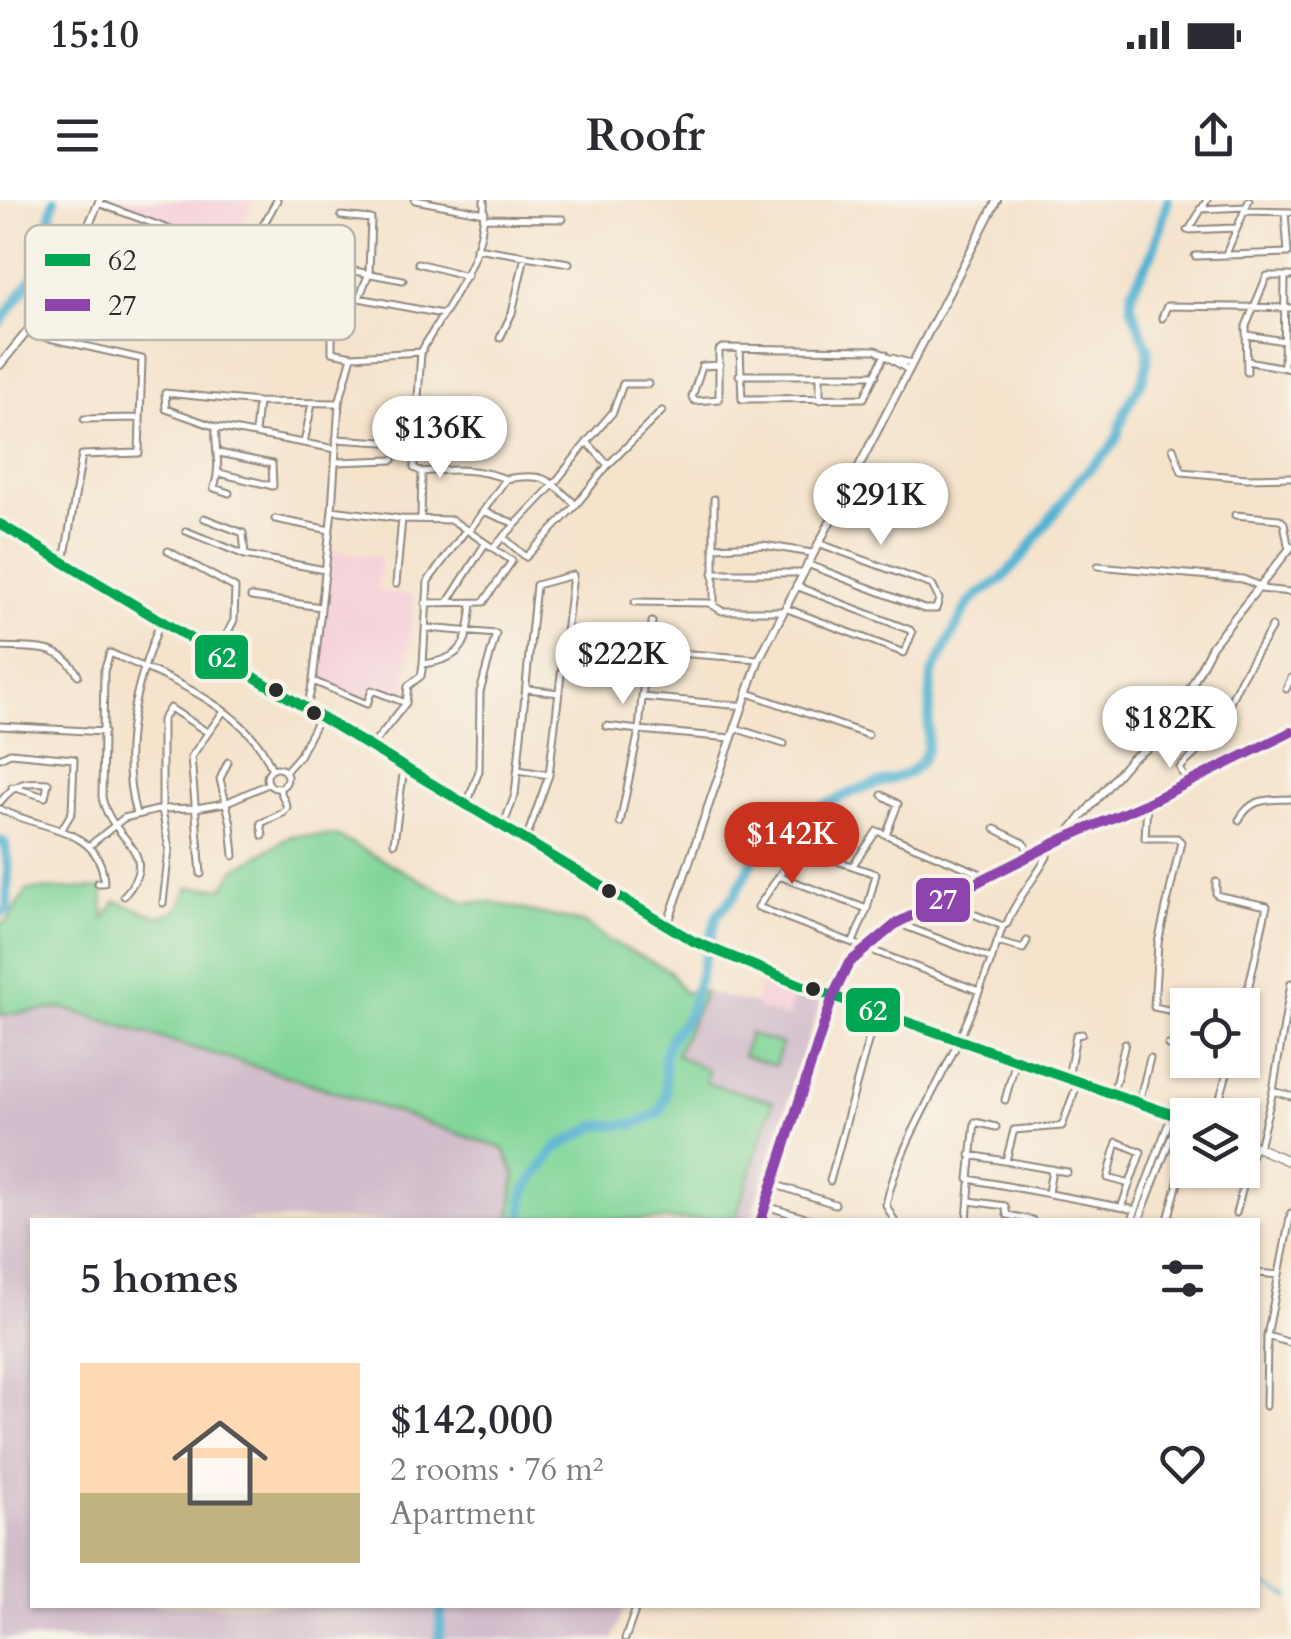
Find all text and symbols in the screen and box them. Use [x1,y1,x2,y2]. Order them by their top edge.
text: 15:10 [50,9,139,61]
text: Roofr [586,105,705,166]
icon: menu [50,108,105,163]
icon: share [1186,108,1241,163]
legend [25,225,355,340]
text: 62 [108,242,137,280]
text: 27 [108,287,137,325]
pin: $136K [370,396,510,481]
text: $136K [394,406,486,450]
pin: $291K [811,463,951,548]
text: $291K [835,473,927,517]
pin: $222K [553,622,693,707]
text: $222K [577,632,669,676]
line badge: 62 [193,633,250,681]
text: 62 [208,639,236,677]
unlabelled marker [266,680,286,700]
pin: $182K [1100,686,1240,771]
text: $182K [1124,696,1216,740]
unlabelled marker [304,703,324,723]
pin: $142K [722,802,862,887]
text: $142K [746,812,838,856]
line badge: 27 [914,876,972,924]
unlabelled marker [599,881,619,901]
text: 27 [929,881,957,919]
unlabelled marker [803,979,823,999]
line badge: 62 [844,986,902,1034]
map controls [1170,988,1260,1188]
button: locate [1170,988,1260,1078]
text: 62 [859,992,887,1030]
button: layers [1170,1098,1260,1188]
text: 5 homes [80,1250,238,1307]
icon: filters [1155,1251,1210,1306]
text: $142,000 [390,1391,553,1448]
icon: home [160,1403,280,1523]
icon: heart [1155,1436,1210,1491]
text: 2 rooms · 76 m² [390,1448,603,1492]
text: Apartment [390,1492,535,1536]

